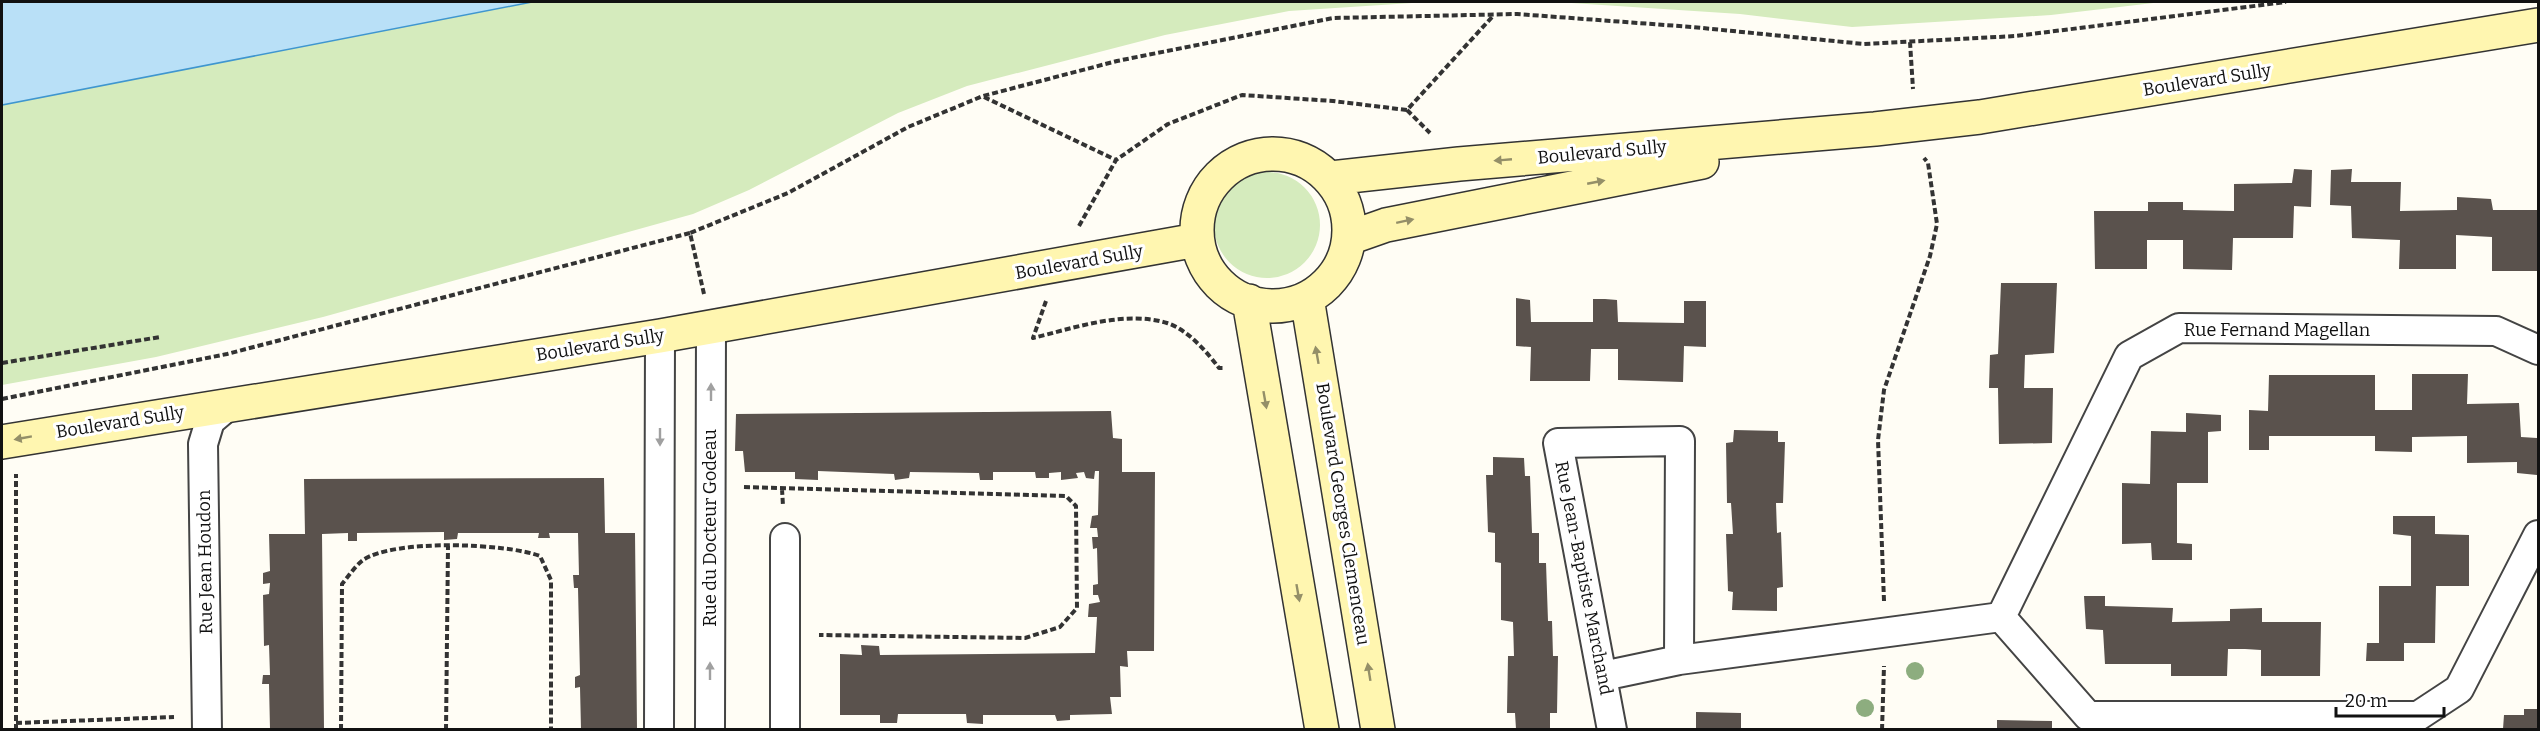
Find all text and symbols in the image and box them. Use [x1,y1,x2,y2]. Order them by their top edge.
street label: Boulevard Sully [2141,59,2273,101]
street label: Boulevard Sully [1536,135,1668,169]
one-way arrow [1493,155,1512,165]
one-way arrow [1587,177,1606,186]
one-way arrow [1395,215,1414,225]
street label: Boulevard Sully [1013,240,1145,284]
street label: Rue Fernand Magellan [2184,319,2371,341]
street label: Boulevard Sully [534,324,666,366]
one-way arrow [1312,345,1321,364]
street label: Boulevard Georges Clemenceau [1311,381,1375,647]
one-way arrow [706,383,716,402]
one-way arrow [1261,391,1270,410]
street label: Boulevard Sully [54,401,186,443]
one-way arrow [655,427,665,446]
street label: Rue du Docteur Godeau [699,429,721,627]
one-way arrow [13,434,32,443]
street label: Rue Jean-Baptiste Marchand [1550,459,1618,697]
street label: Rue Jean Houdon [193,489,217,634]
one-way arrow [1294,583,1303,602]
one-way arrow [705,662,715,681]
one-way arrow [1364,662,1373,681]
scale bar [2336,680,2444,718]
text: 20 m [2345,690,2387,712]

